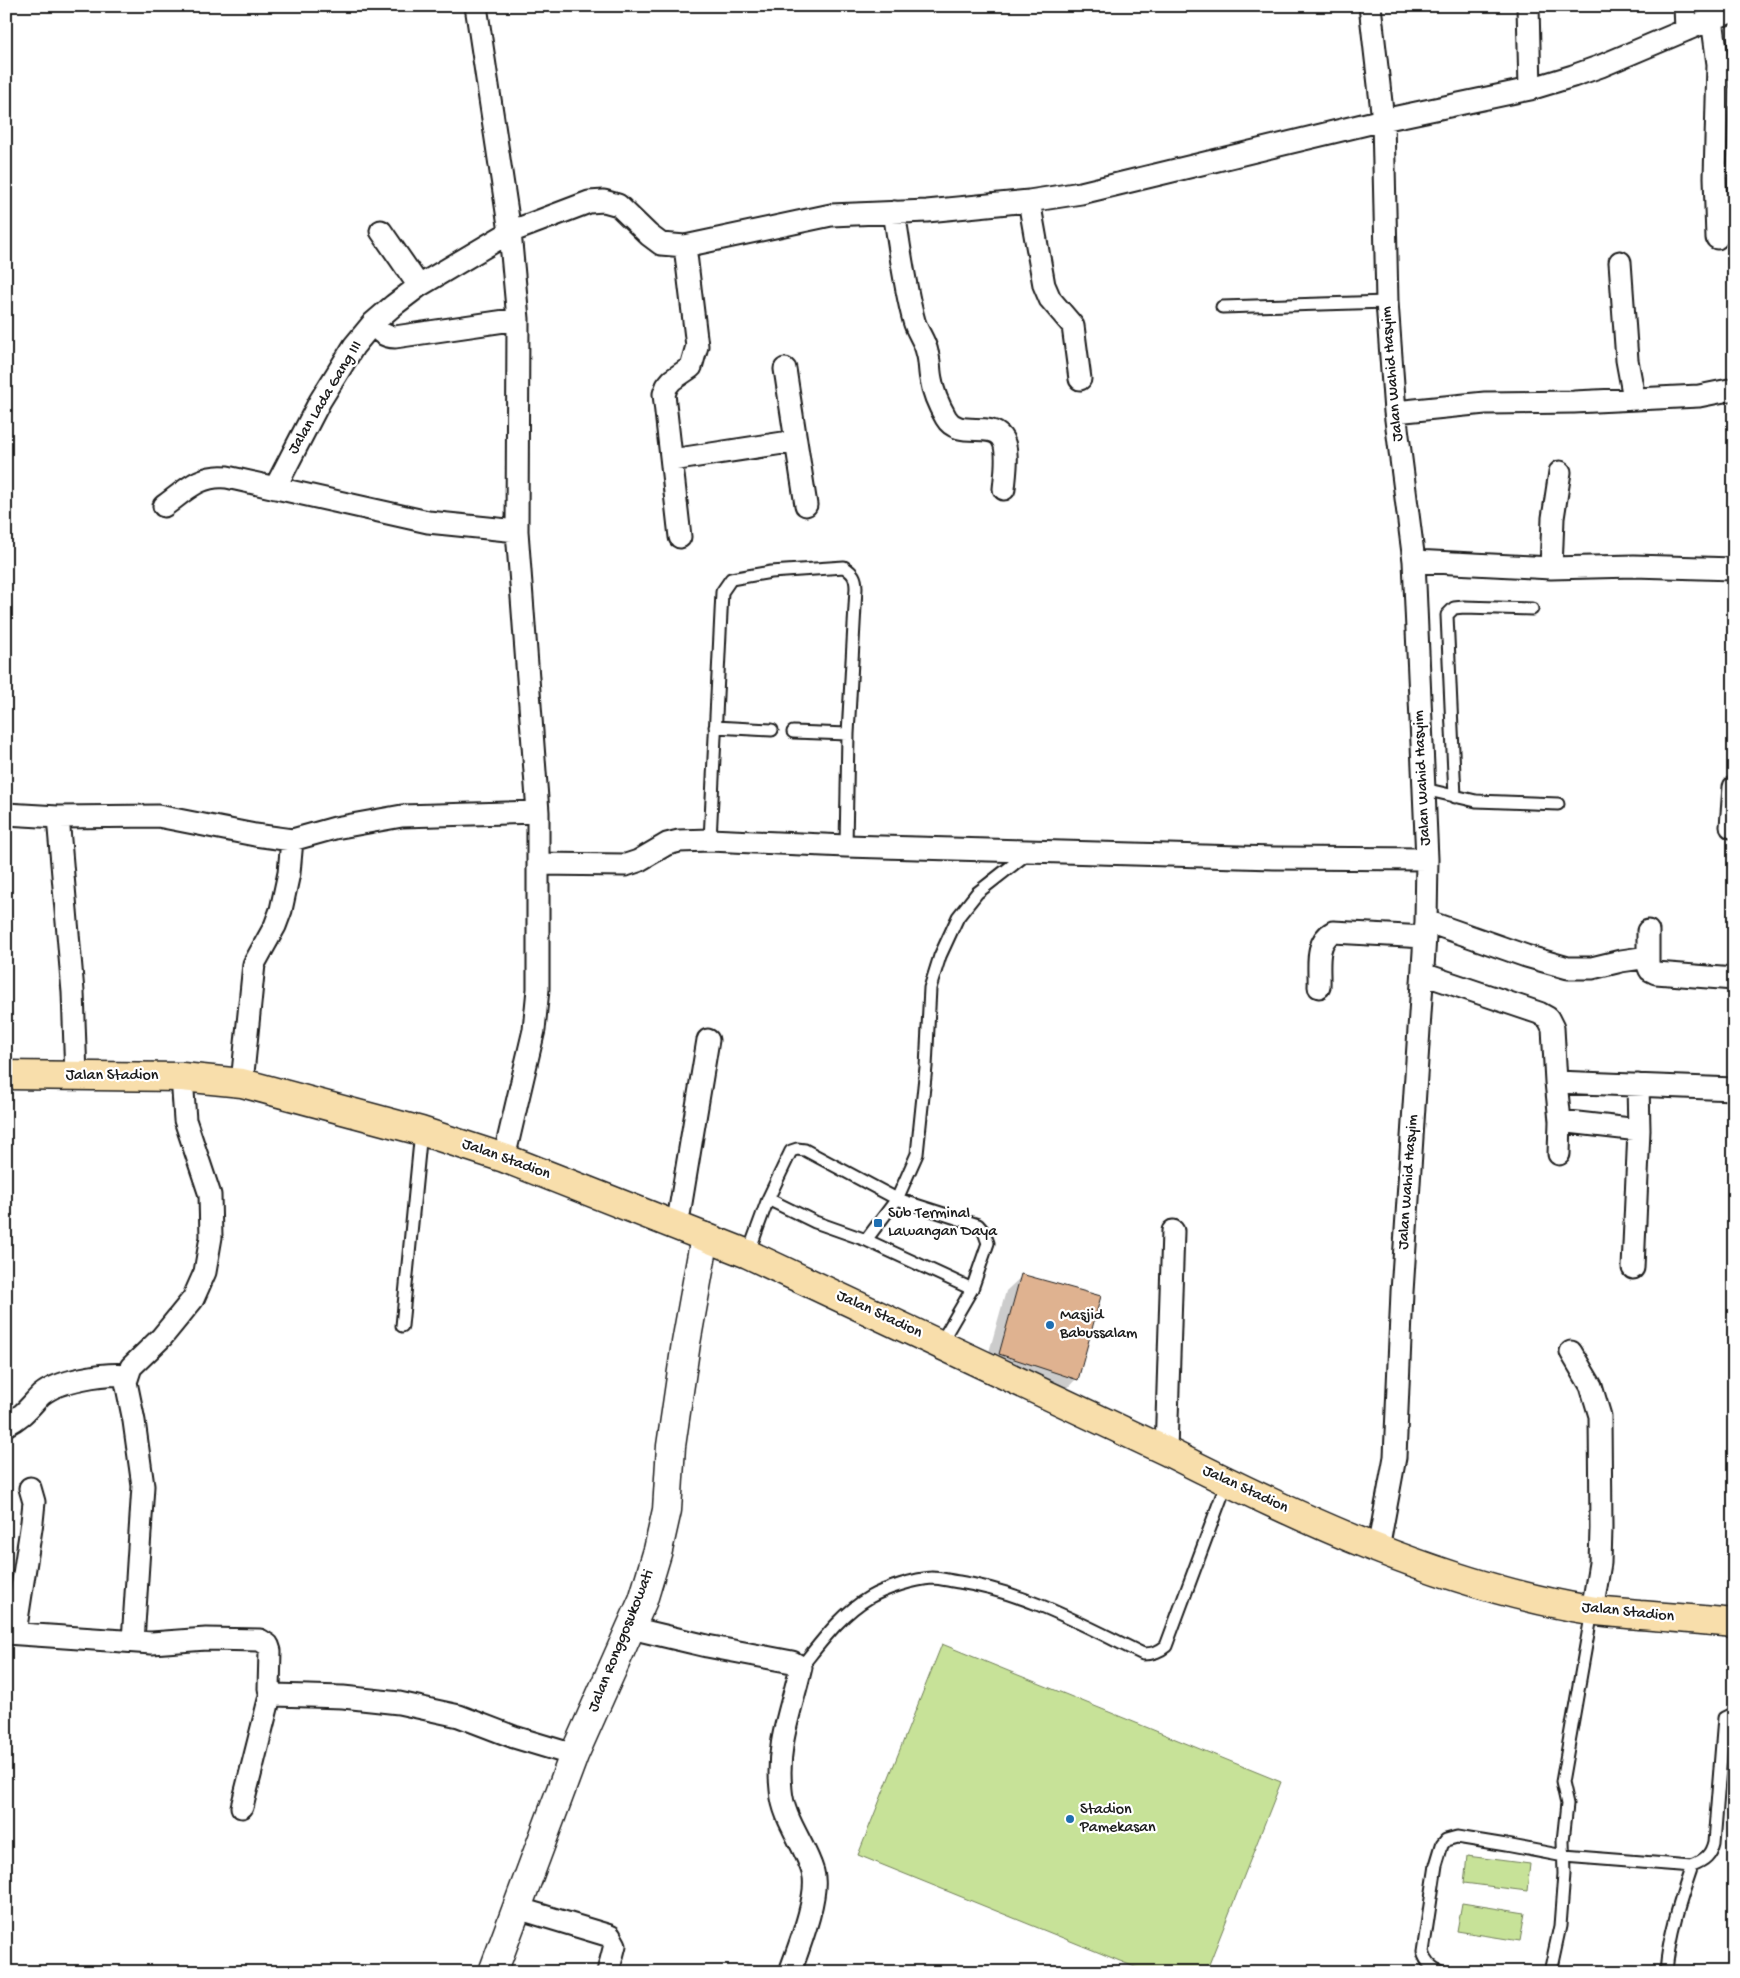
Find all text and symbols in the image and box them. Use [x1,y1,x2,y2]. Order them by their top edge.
street label: Jalan Wahid Hasyim [1378,305,1408,442]
street label: Jalan Lada Gang III [285,338,367,458]
street label: Jalan Wahid Hasyim [1410,709,1436,846]
street label: Jalan Stadion [66,1067,159,1086]
street label: Jalan Wahid Hasyim [1395,1113,1423,1250]
street label: Jalan Stadion [459,1135,553,1185]
place label: Sub Terminal Lawangan Daya [888,1205,998,1242]
marker: Sub Terminal Lawangan Daya [872,1217,884,1229]
street label: Jalan Stadion [833,1287,925,1343]
place label: Masjid Babussalam [1059,1307,1138,1344]
marker: Masjid Babussalam [1044,1319,1056,1331]
street label: Jalan Stadion [1199,1462,1291,1518]
street label: Jalan Ronggosukowati [585,1567,659,1715]
street label: Jalan Stadion [1581,1599,1676,1627]
place label: Stadion Pamekasan [1079,1801,1156,1838]
marker: Stadion Pamekasan [1064,1813,1076,1825]

